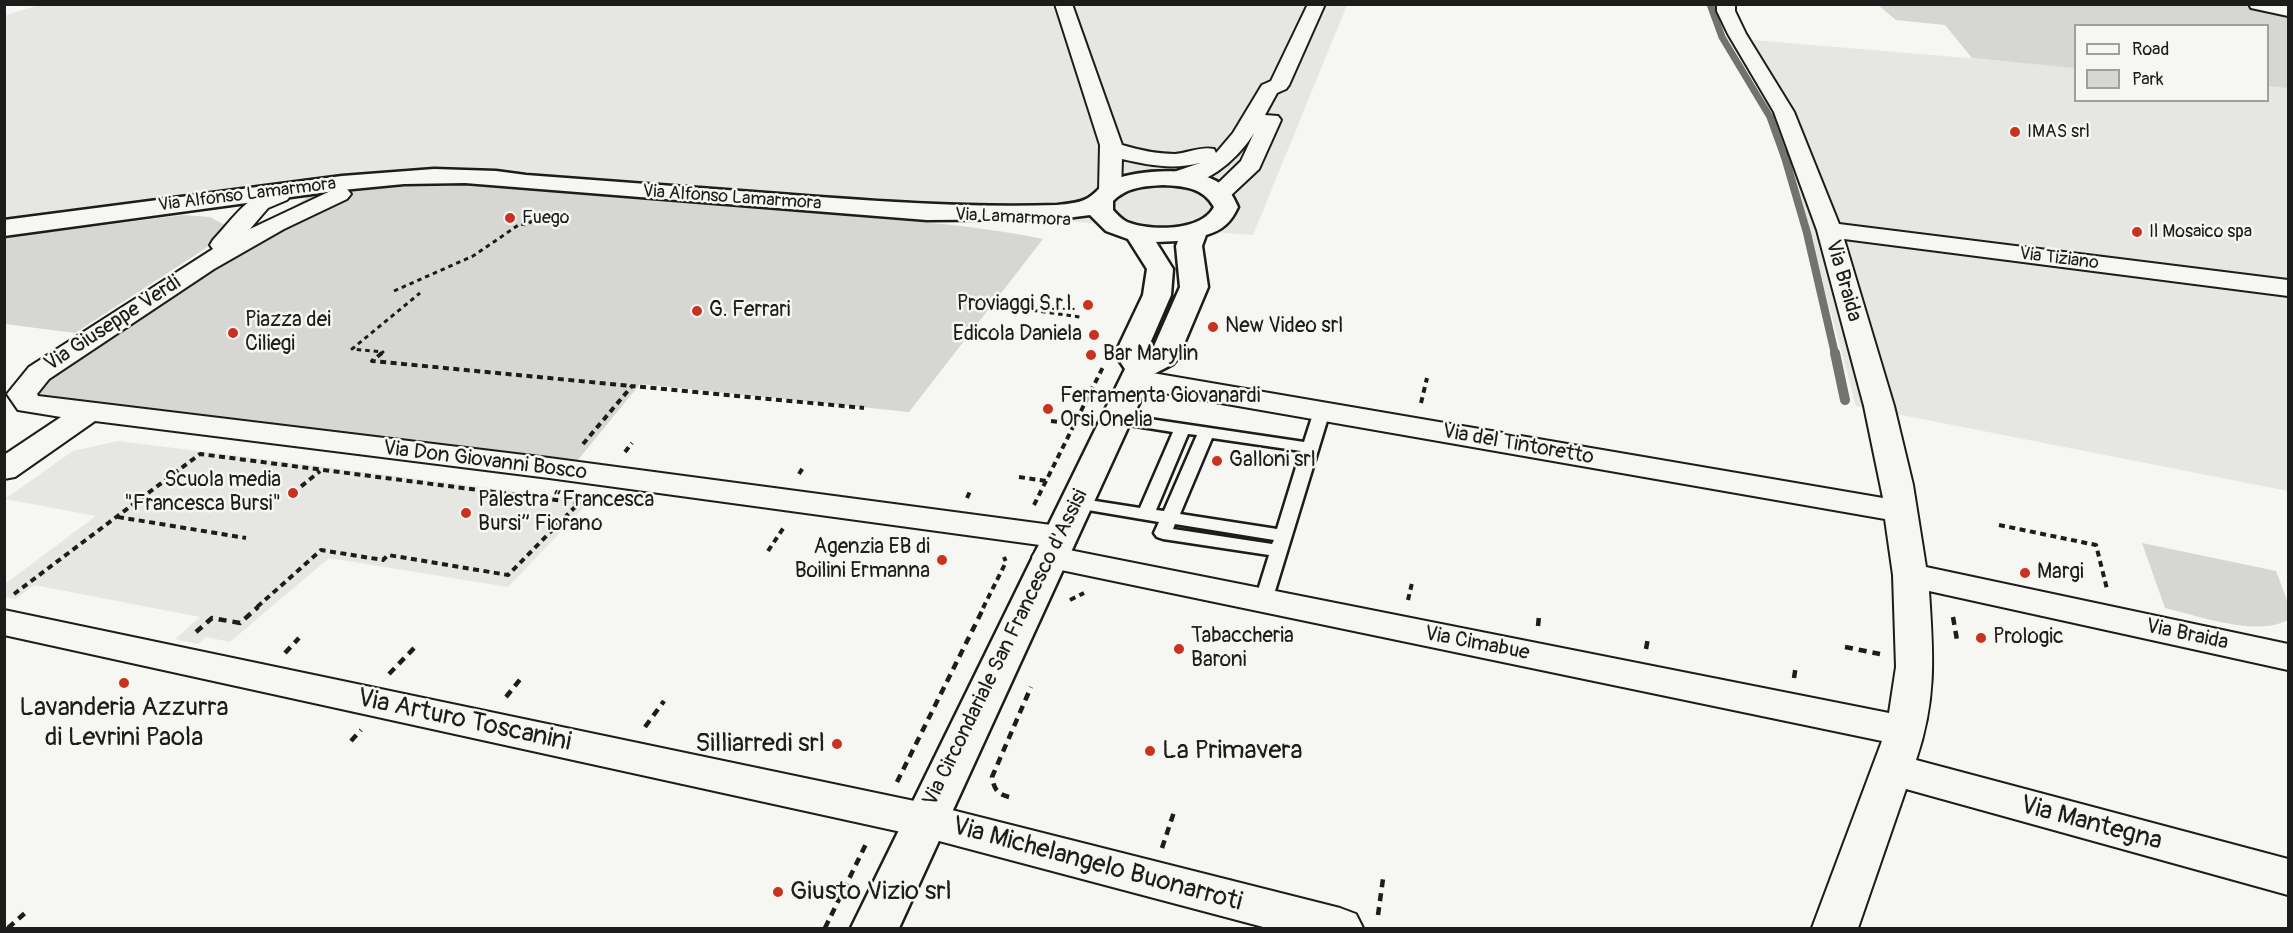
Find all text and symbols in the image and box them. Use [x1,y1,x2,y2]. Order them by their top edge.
legend [2074,24,2269,102]
text: Road [2132,38,2169,61]
text: Park [2132,68,2164,91]
place label: IMAS srl [2027,121,2090,143]
marker: IMAS srl [2008,125,2022,139]
street label: Via Alfonso Lamarmora [157,173,337,217]
street label: Via Alfonso Lamarmora [642,181,822,215]
street label: Via Lamarmora [955,204,1071,232]
place label: Fuego [522,207,569,229]
marker: Fuego [503,211,517,225]
place label: Il Mosaico spa [2149,221,2252,243]
marker: Il Mosaico spa [2130,225,2144,239]
street label: Via Braida [1819,237,1867,325]
street label: Via Tiziano [2018,243,2100,275]
street label: Via Giuseppe Verdi [40,271,186,377]
place label: Proviaggi S.r.l. [957,292,1076,318]
place label: G. Ferrari [709,298,790,324]
marker: Proviaggi S.r.l. [1081,298,1095,312]
marker: G. Ferrari [690,304,704,318]
place label: Piazza dei Ciliegi [245,308,331,358]
place label: New Video srl [1225,314,1343,340]
marker: New Video srl [1206,320,1220,334]
place label: Edicola Daniela [953,322,1082,348]
marker: Piazza dei Ciliegi [226,326,240,340]
marker: Edicola Daniela [1087,328,1101,342]
place label: Bar Marylin [1103,342,1198,368]
marker: Bar Marylin [1084,348,1098,362]
place label: Ferramenta Giovanardi Orsi Onelia [1060,384,1260,434]
marker: Ferramenta Giovanardi Orsi Onelia [1041,402,1055,416]
street label: Via del Tintoretto [1440,419,1596,471]
street label: Via Don Giovanni Bosco [382,436,588,486]
place label: Galloni srl [1229,448,1316,474]
marker: Galloni srl [1210,454,1224,468]
place label: Scuola media "Francesca Bursi" [124,468,281,518]
marker: Scuola media "Francesca Bursi" [286,486,300,500]
street label: Via Circondariale San Francesco d'Assisi [918,486,1094,810]
place label: Palestra “Francesca Bursi” Fiorano [478,488,654,538]
marker: Palestra “Francesca Bursi” Fiorano [459,506,473,520]
place label: Agenzia EB di Boilini Ermanna [795,535,930,585]
marker: Agenzia EB di Boilini Ermanna [935,553,949,567]
place label: Margi [2037,560,2084,586]
marker: Margi [2018,566,2032,580]
street label: Via Braida [2144,614,2230,656]
street label: Via Cimabue [1422,621,1532,667]
place label: Tabaccheria Baroni [1191,624,1294,674]
place label: Prologic [1993,625,2064,651]
marker: Prologic [1974,631,1988,645]
marker: Tabaccheria Baroni [1172,642,1186,656]
marker: Lavanderia Azzurra di Levrini Paola [117,676,131,690]
street label: Via Arturo Toscanini [354,683,574,759]
place label: Lavanderia Azzurra di Levrini Paola [19,692,229,754]
place label: Silliarredi srl [695,728,825,760]
place label: La Primavera [1162,735,1303,767]
marker: Silliarredi srl [830,737,844,751]
marker: La Primavera [1143,744,1157,758]
street label: Via Mantegna [2017,790,2165,858]
street label: Via Michelangelo Buonarroti [949,811,1245,919]
place label: Giusto Vizio srl [790,876,952,908]
marker: Giusto Vizio srl [771,885,785,899]

